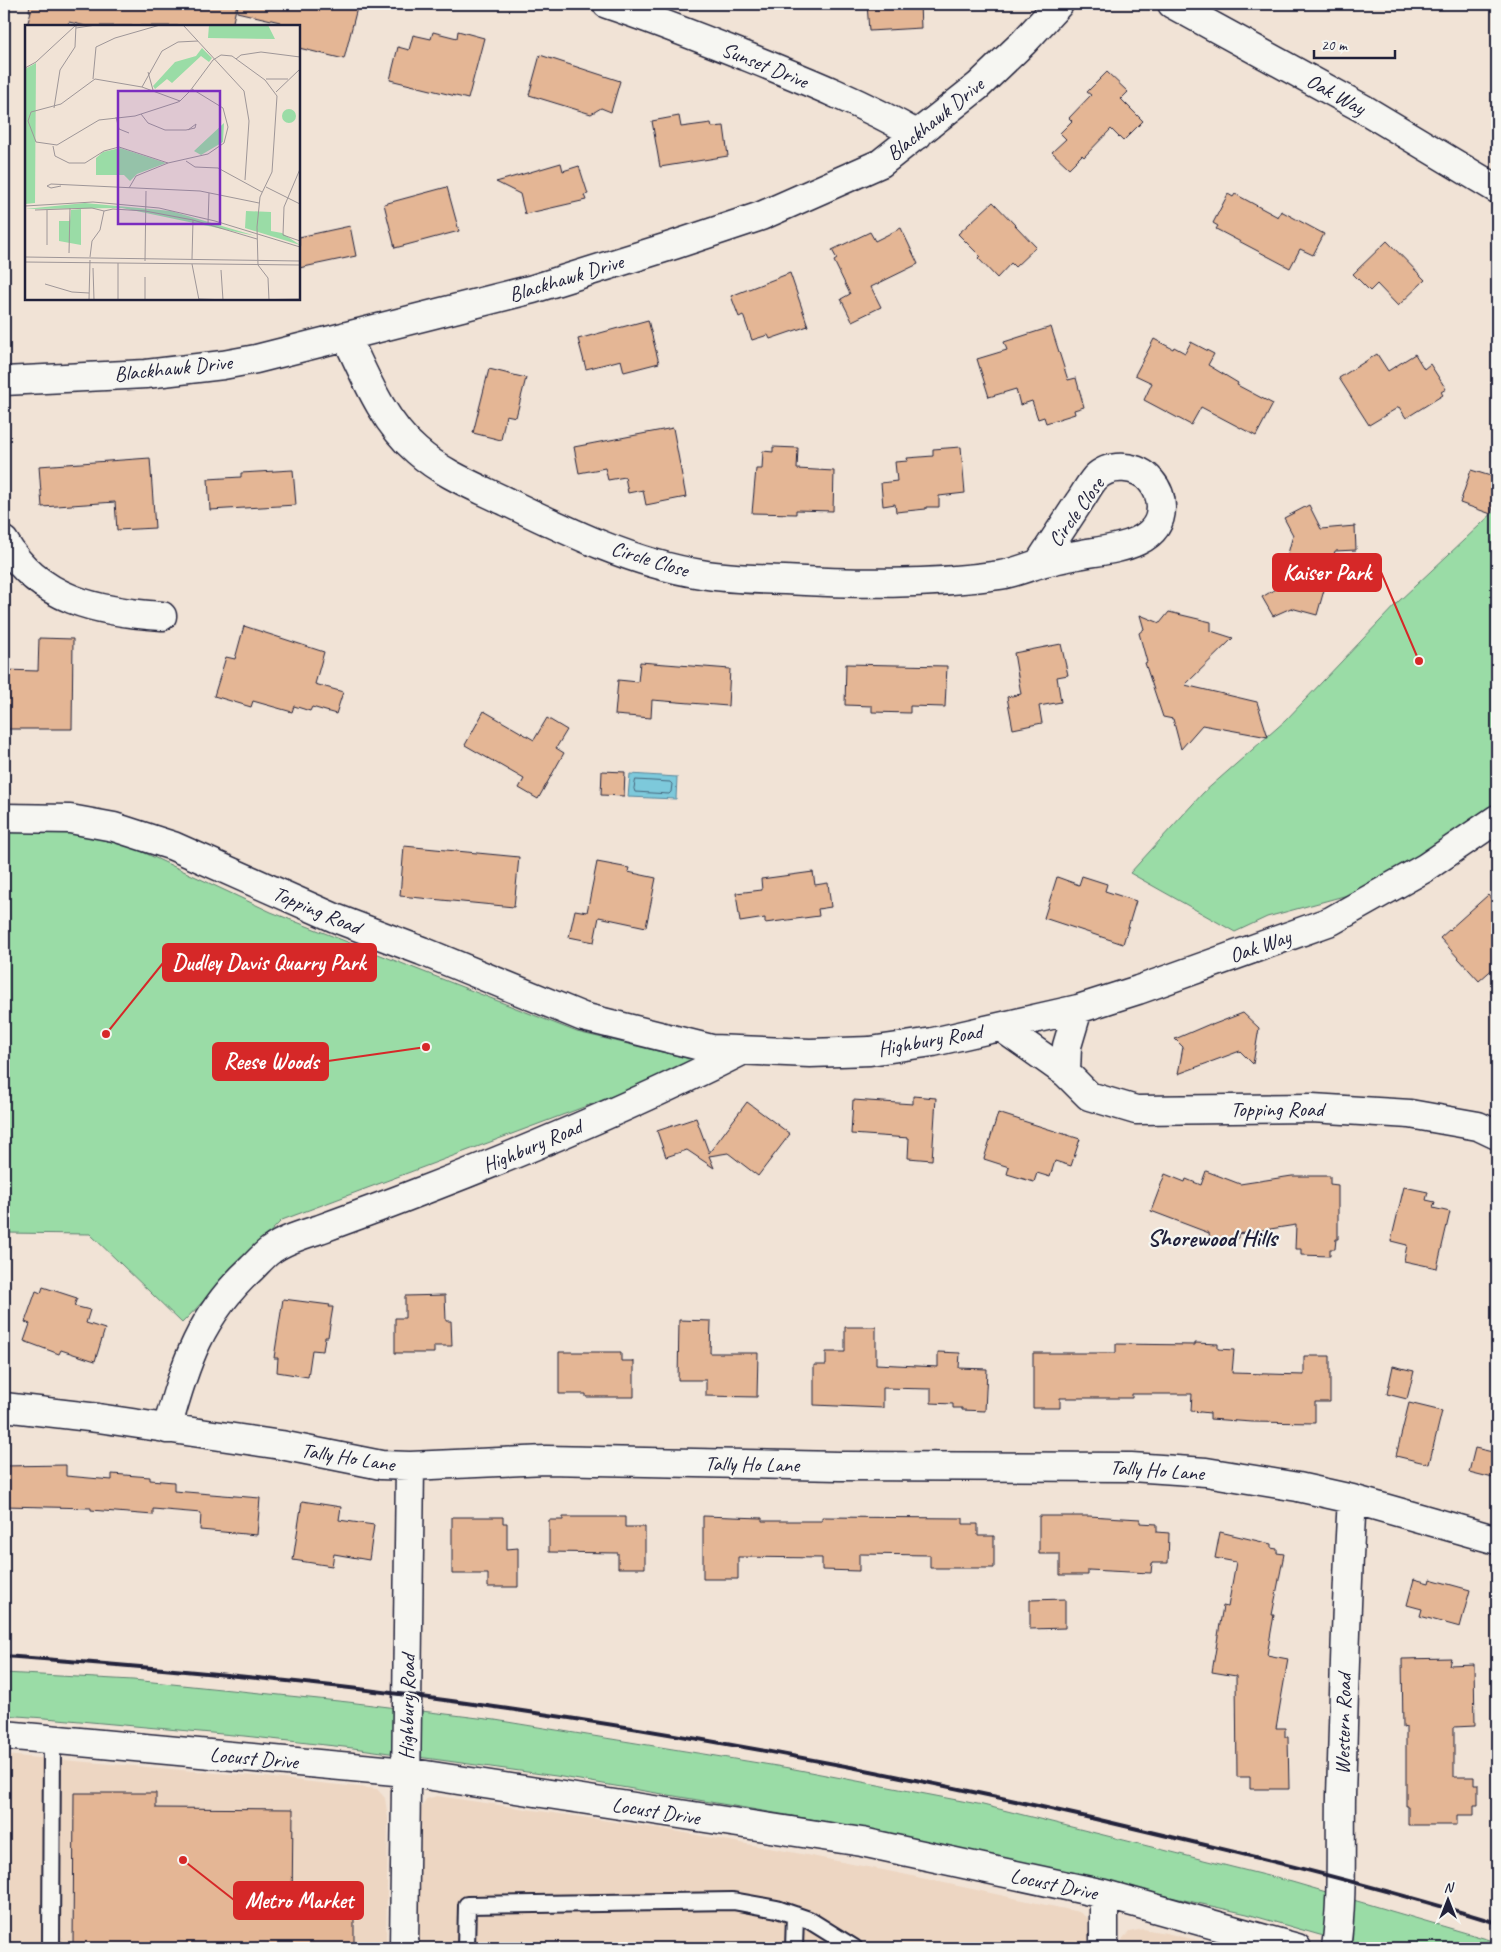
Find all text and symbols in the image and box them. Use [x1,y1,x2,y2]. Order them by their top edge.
inset map [25,25,300,300]
scale bar [1314,28,1395,60]
street label: Sunset Drive [718,36,814,95]
text: 20 m [1321,36,1348,55]
street label: Oak Way [1302,67,1371,122]
street label: Blackhawk Drive [881,70,991,166]
street label: Blackhawk Drive [506,248,628,308]
street label: Blackhawk Drive [113,349,235,387]
street label: Circle Close [1042,471,1111,552]
street label: Circle Close [608,535,694,584]
callout: Kaiser Park [1273,554,1381,591]
text: Kaiser Park [1283,559,1373,587]
street label: Topping Road [269,880,368,942]
street label: Oak Way [1226,923,1296,969]
callout: Dudley Davis Quarry Park [163,944,376,981]
text: Dudley Davis Quarry Park [172,949,367,977]
street label: Highbury Road [876,1018,987,1062]
callout: Reese Woods [213,1043,328,1080]
text: Reese Woods [223,1048,321,1076]
street label: Topping Road [1231,1096,1327,1122]
street label: Highbury Road [478,1112,588,1179]
district label: Shorewood Hills [1147,1223,1279,1253]
street label: Tally Ho Lane [299,1437,399,1478]
street label: Tally Ho Lane [705,1450,802,1478]
street label: Tally Ho Lane [1109,1454,1207,1486]
street label: Highbury Road [393,1651,421,1760]
street label: Western Road [1329,1669,1357,1775]
street label: Locust Drive [209,1741,301,1775]
street label: Locust Drive [610,1791,704,1831]
street label: Locust Drive [1008,1862,1102,1906]
north arrow [1424,1874,1474,1924]
text: N [1444,1879,1455,1896]
callout: Metro Market [234,1882,363,1919]
text: Metro Market [245,1887,356,1915]

